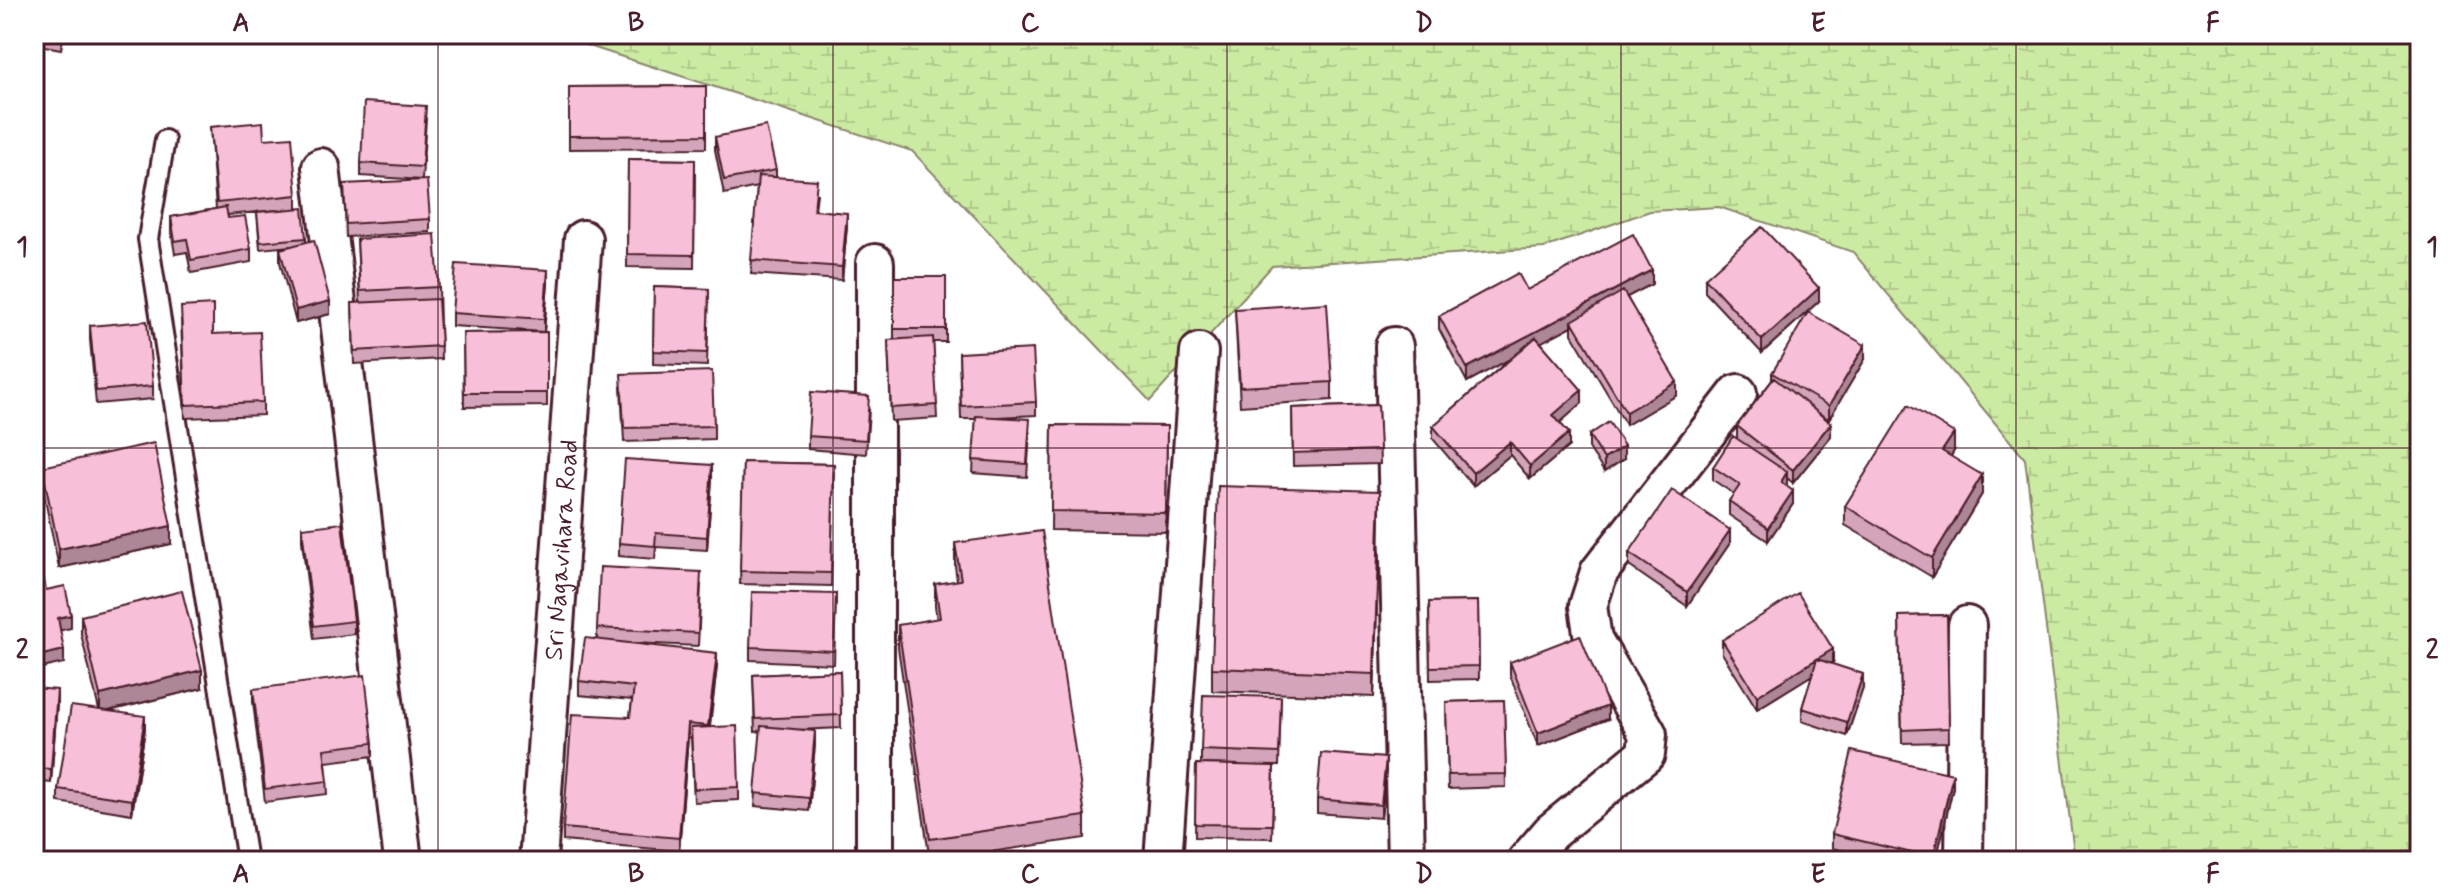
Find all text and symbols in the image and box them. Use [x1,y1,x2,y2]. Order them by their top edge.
text: A [232,7,250,41]
text: B [628,7,644,41]
text: C [1021,7,1040,41]
text: D [1415,7,1433,41]
text: E [1810,7,1826,41]
text: F [2206,7,2220,41]
text: 1 [16,231,28,265]
text: 1 [2426,231,2438,265]
street label: Sri Nagavihara Road [538,438,587,662]
text: 2 [16,634,29,668]
text: 2 [2426,634,2439,668]
text: A [232,858,250,892]
text: B [628,858,644,892]
text: C [1021,858,1040,892]
text: D [1415,858,1433,892]
text: E [1810,858,1826,892]
text: F [2206,858,2220,892]

